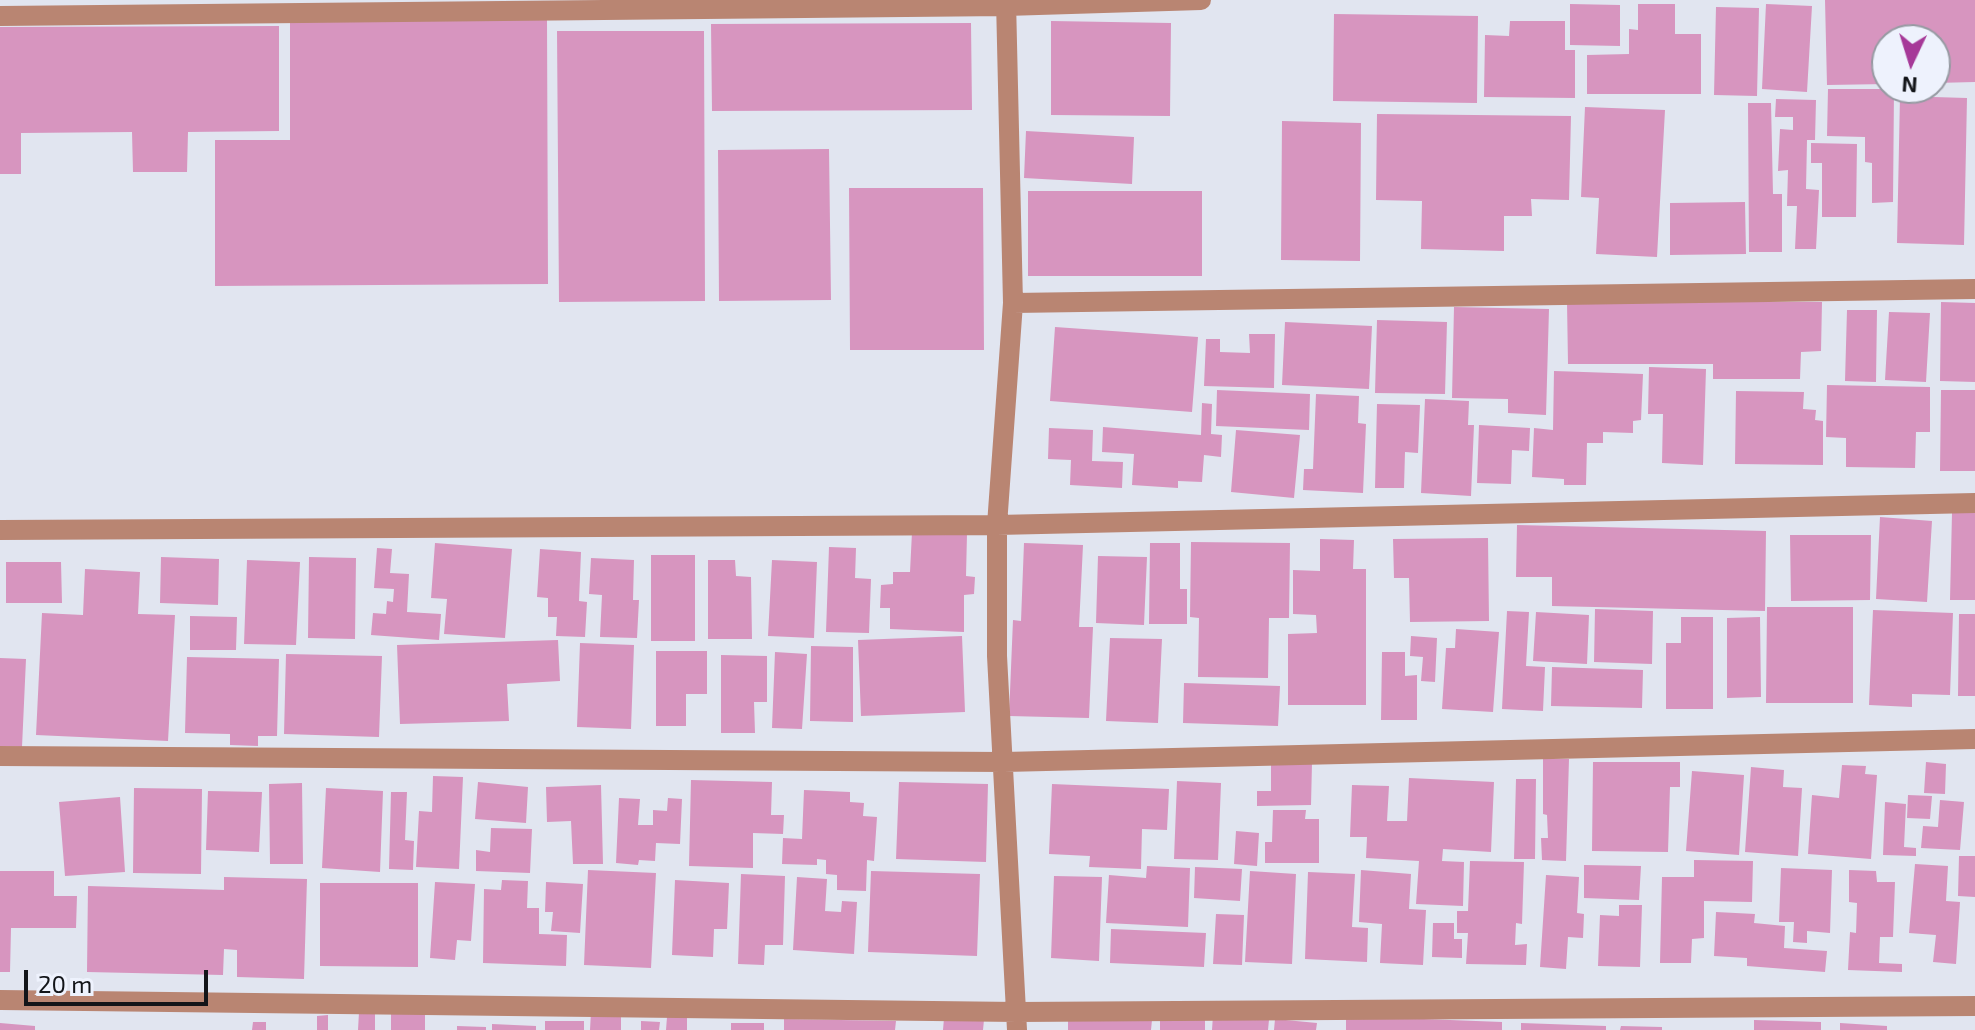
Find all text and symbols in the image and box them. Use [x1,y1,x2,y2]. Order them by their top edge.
north arrow [1871,24,1951,104]
text: N [1901,72,1918,99]
scale bar [28,954,212,1004]
text: 20 m [38,969,92,998]

